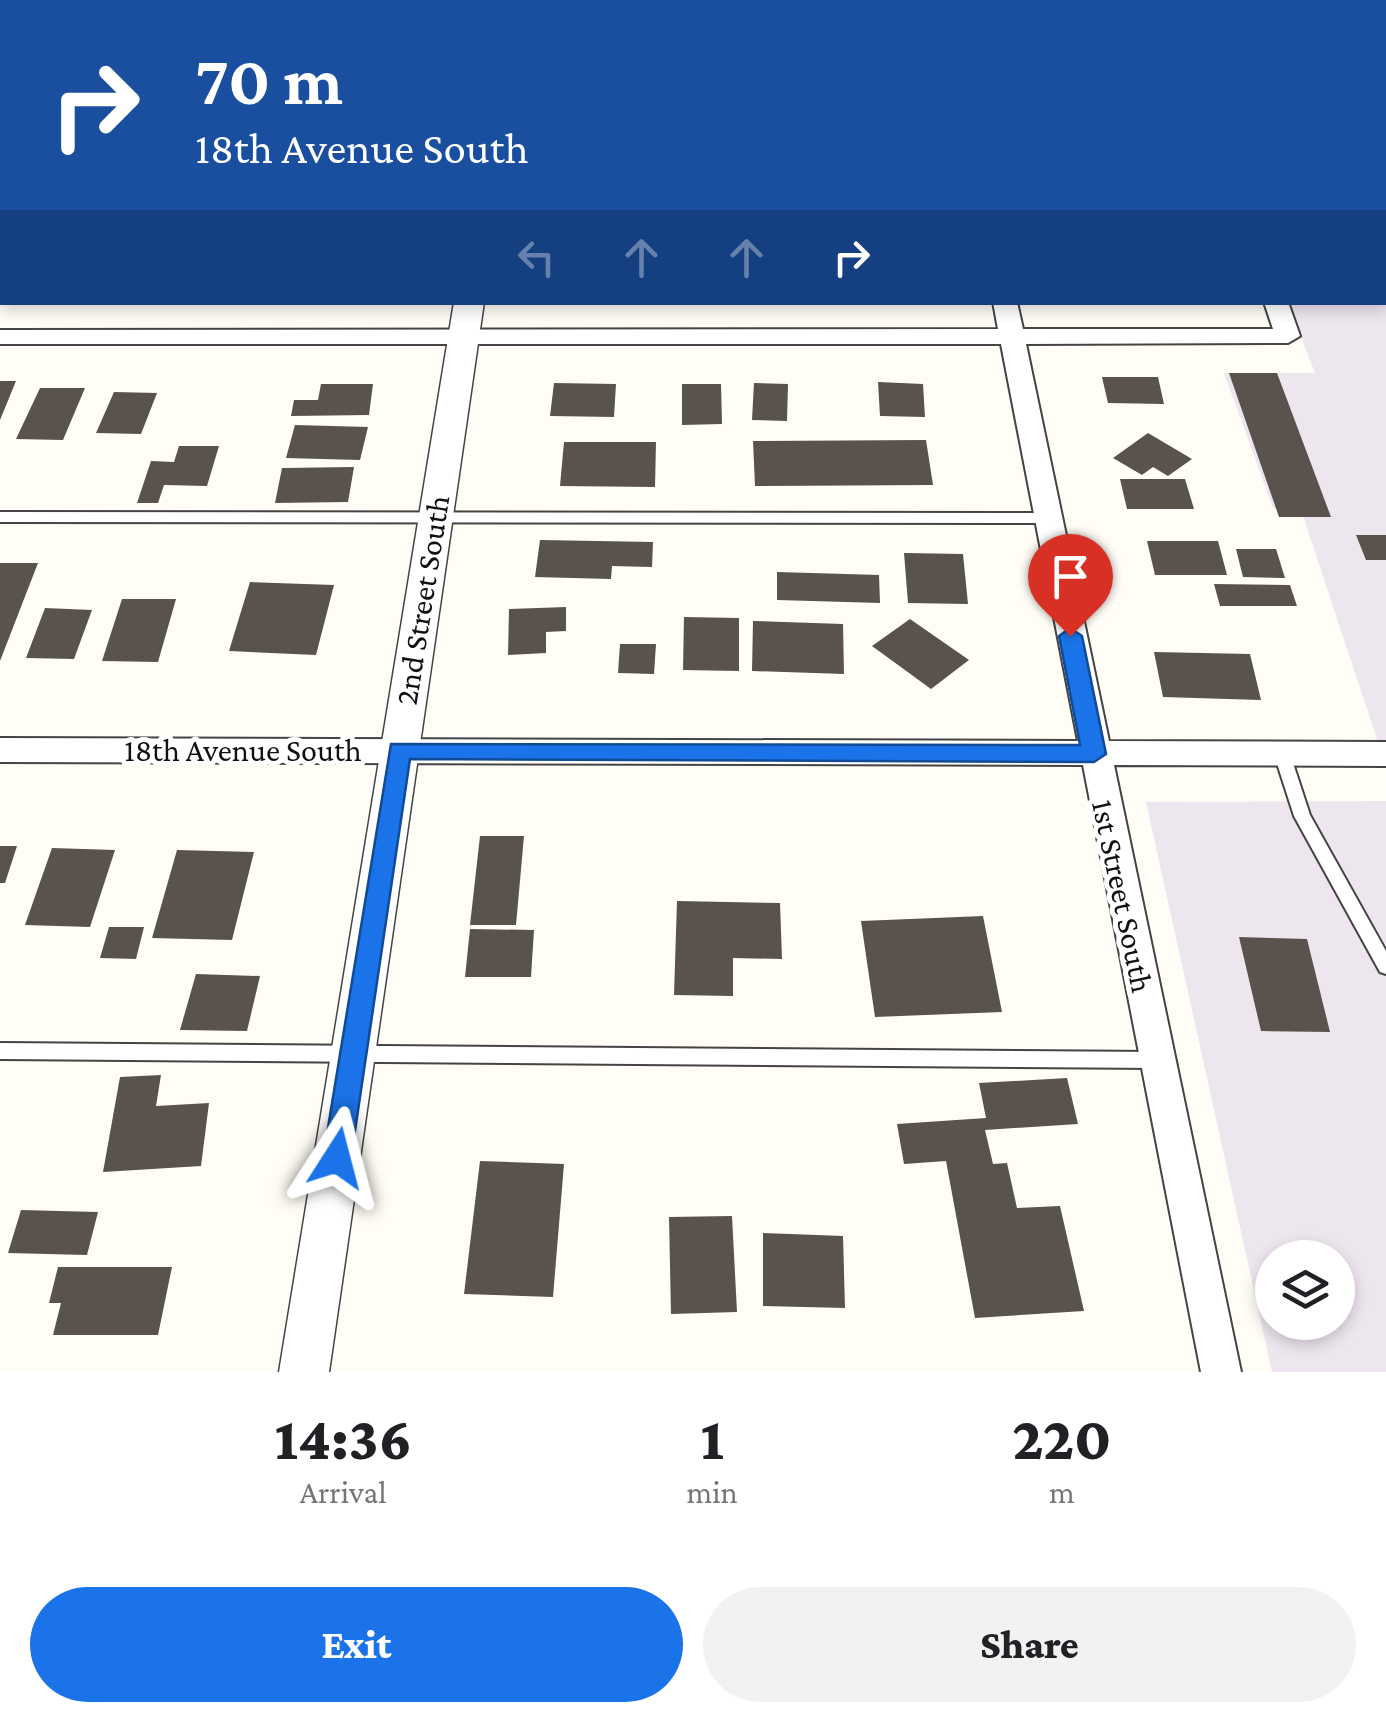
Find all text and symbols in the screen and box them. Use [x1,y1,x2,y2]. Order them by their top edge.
icon: right [30,40,160,170]
text: 70 m [195,41,343,119]
text: 18th Avenue South [195,123,529,173]
icon: left [509,230,564,285]
icon: ahead [614,230,669,285]
icon: ahead [719,230,774,285]
icon: right [824,230,879,285]
street label: 2nd Street South [388,493,456,707]
pin [1028,534,1113,637]
icon: arrive [1043,549,1098,604]
street label: 18th Avenue South [124,732,362,768]
street label: 1st Street South [1085,796,1161,996]
position arrow [285,1106,389,1210]
map controls [1255,1240,1355,1340]
button: layers [1255,1240,1355,1340]
text: 14:36 [274,1405,412,1472]
text: 1 [700,1405,724,1472]
text: 220 [1012,1405,1112,1472]
text: Arrival [300,1474,387,1510]
text: min [686,1474,738,1510]
text: m [1049,1474,1075,1510]
button: Exit [30,1587,683,1702]
button: Share [703,1587,1356,1702]

